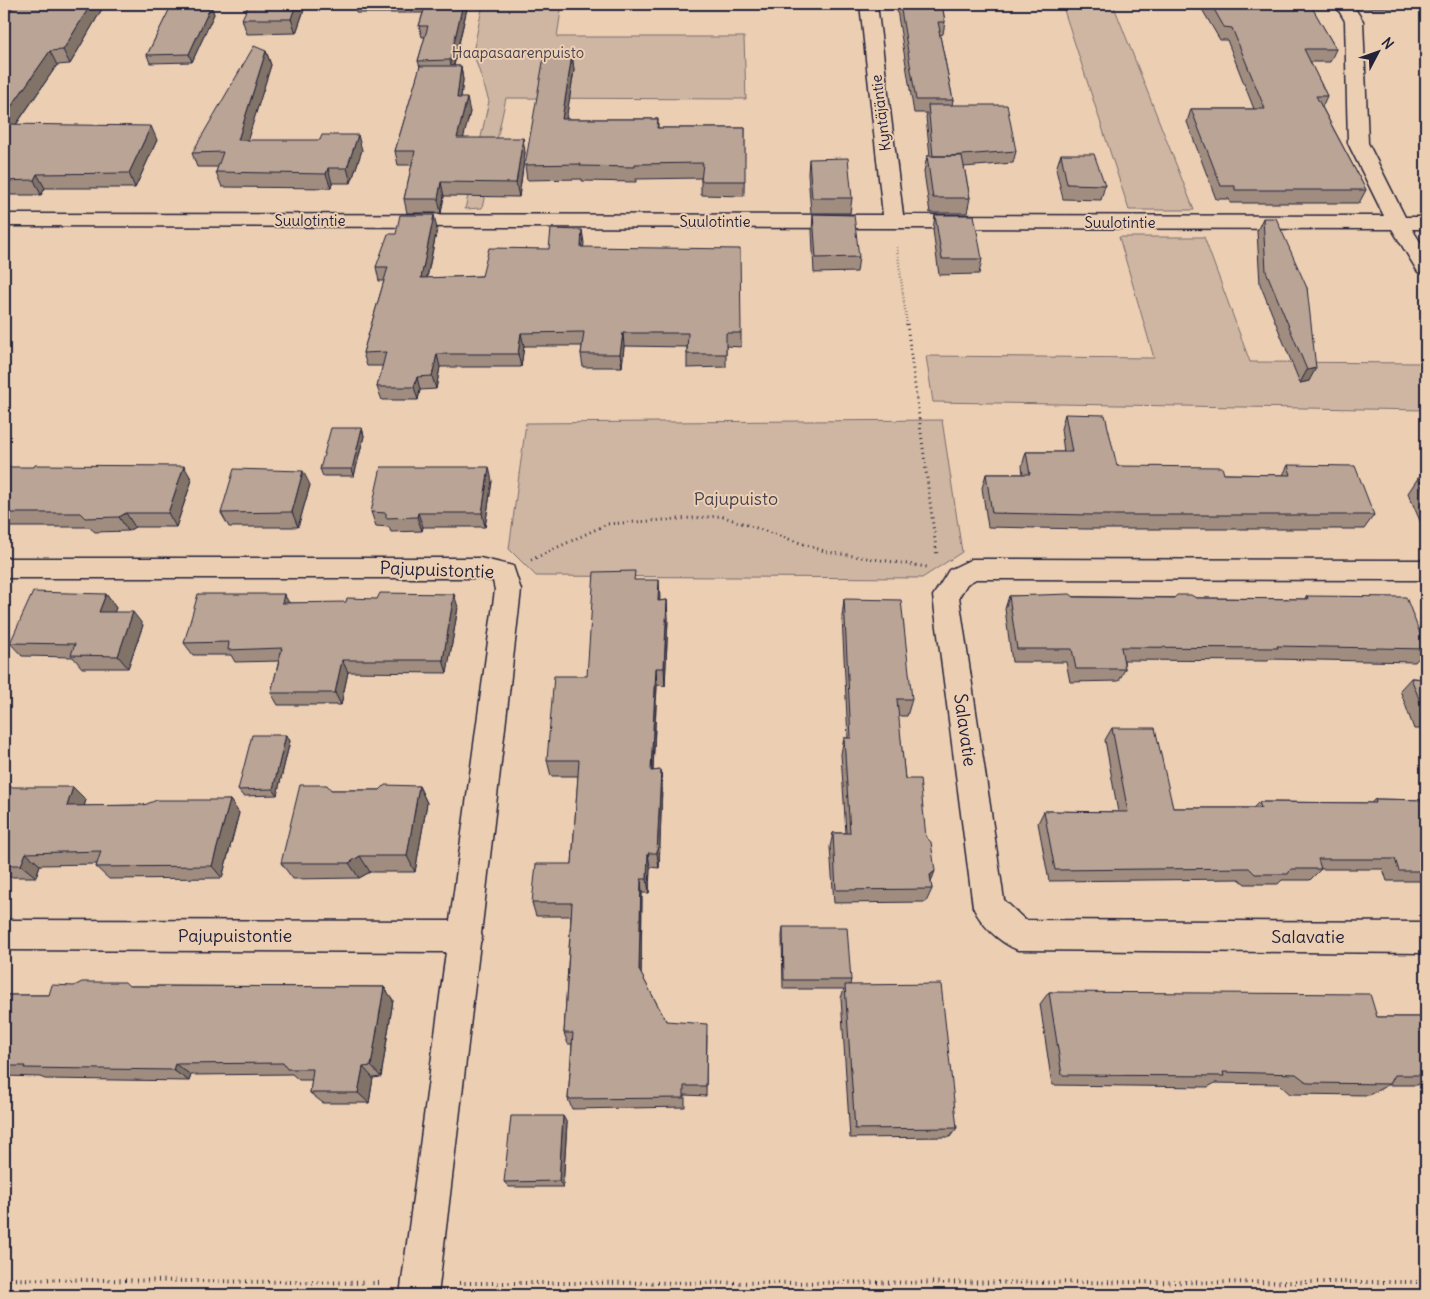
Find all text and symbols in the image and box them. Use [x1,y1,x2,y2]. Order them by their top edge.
north arrow [1352,28,1402,78]
text: N [1378,34,1398,53]
park label: Haapasaarenpuisto [452,43,584,62]
street label: Kyntäjäntie [866,74,895,152]
street label: Suulotintie [275,211,345,230]
street label: Suulotintie [680,212,750,231]
street label: Suulotintie [1085,213,1155,232]
park label: Pajupuisto [694,487,778,510]
street label: Pajupuistontie [379,556,495,583]
street label: Salavatie [949,692,982,768]
street label: Pajupuistontie [178,924,292,947]
street label: Salavatie [1271,925,1345,948]

